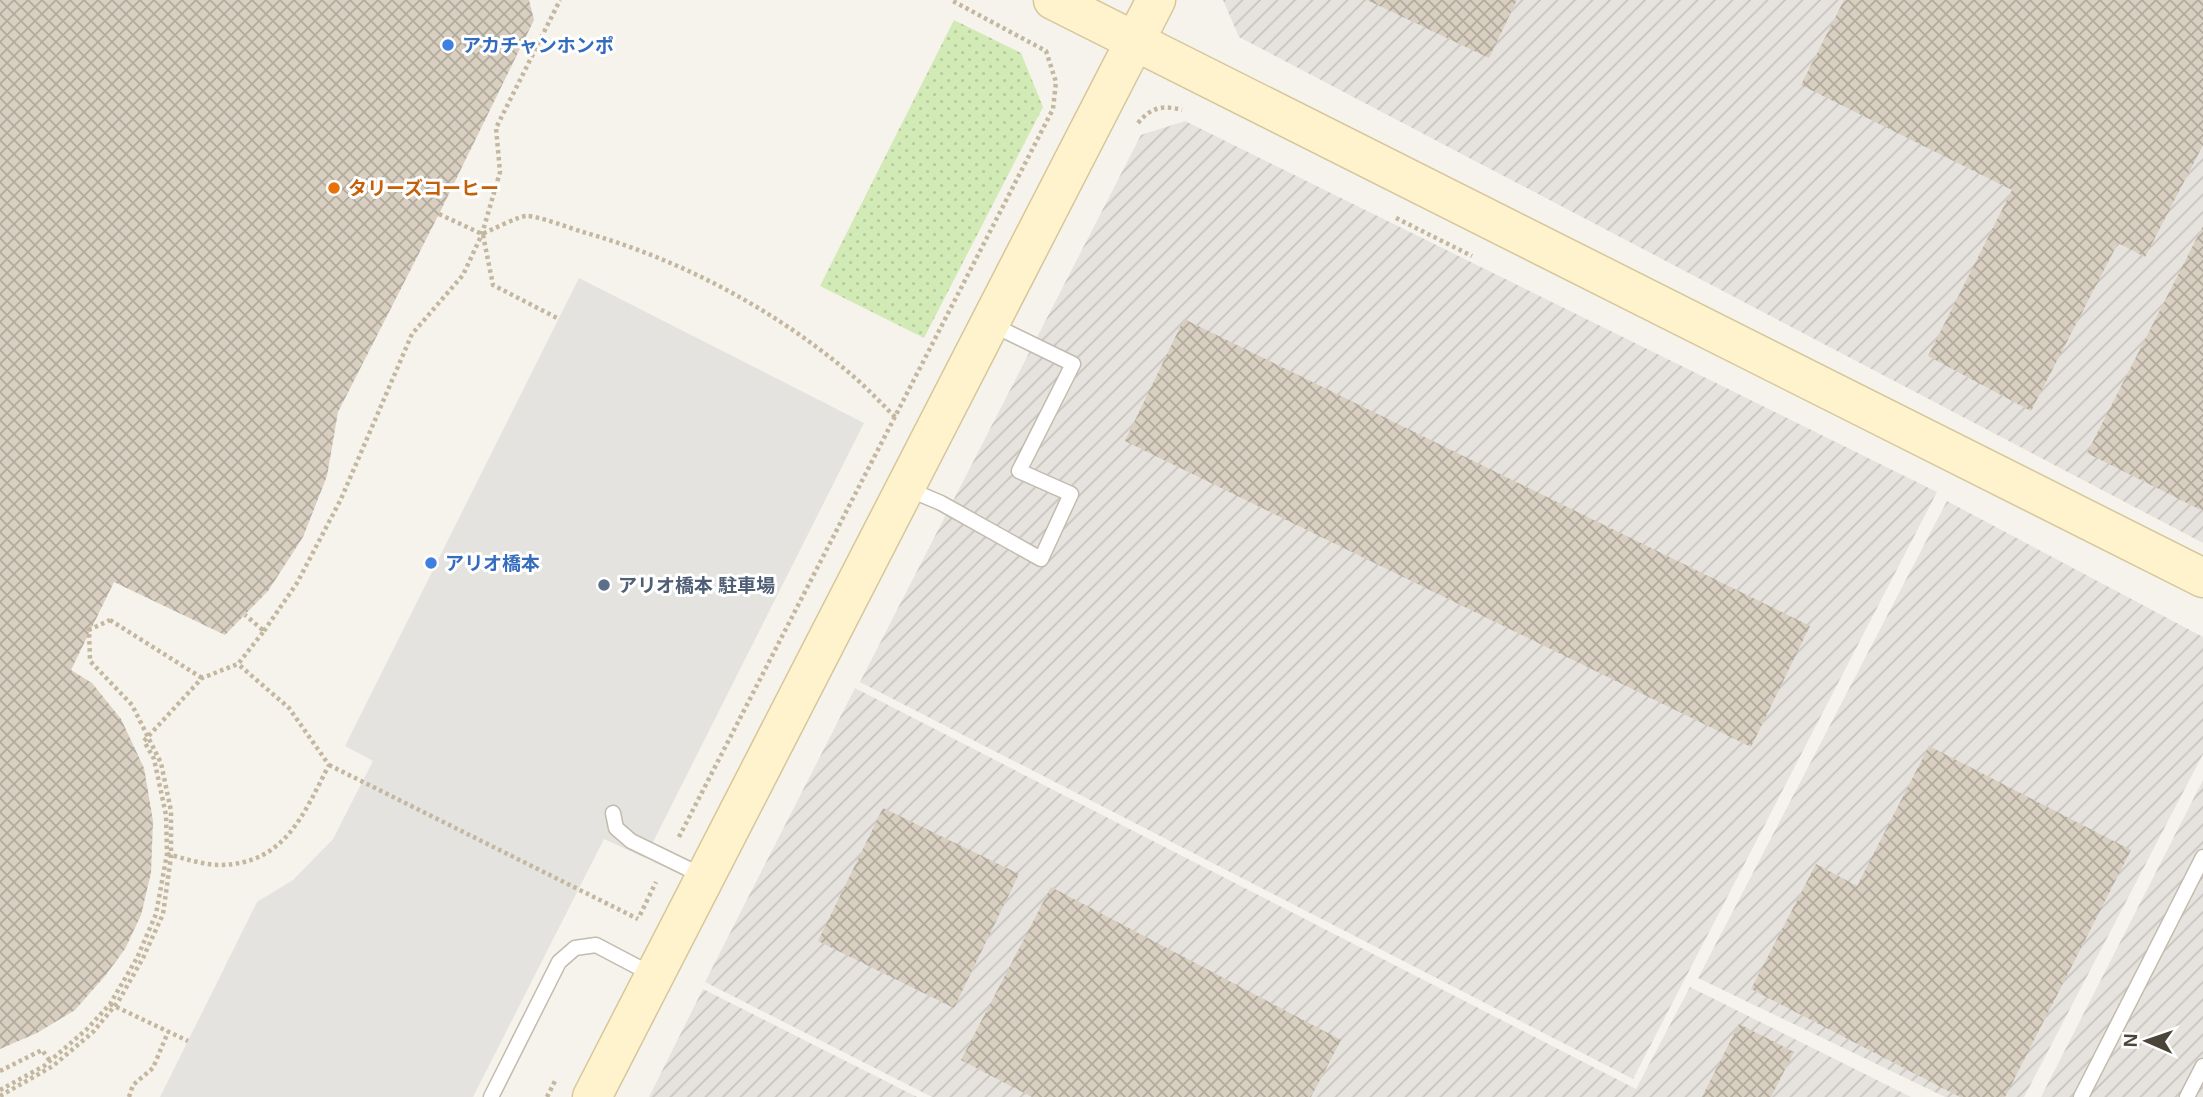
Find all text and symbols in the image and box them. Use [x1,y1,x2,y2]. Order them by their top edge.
place label: アカチャンホンポ [462,35,614,56]
marker: アカチャンホンポ [440,37,456,53]
place label: タリーズコーヒー [348,178,499,199]
marker: タリーズコーヒー [326,180,342,196]
place label: アリオ橋本 [445,553,540,574]
marker: アリオ橋本 [423,555,439,571]
place label: アリオ橋本 駐車場 [618,575,775,596]
marker: アリオ橋本 駐車場 [596,577,612,593]
north arrow [2112,1006,2182,1076]
text: N [2120,1033,2141,1048]

